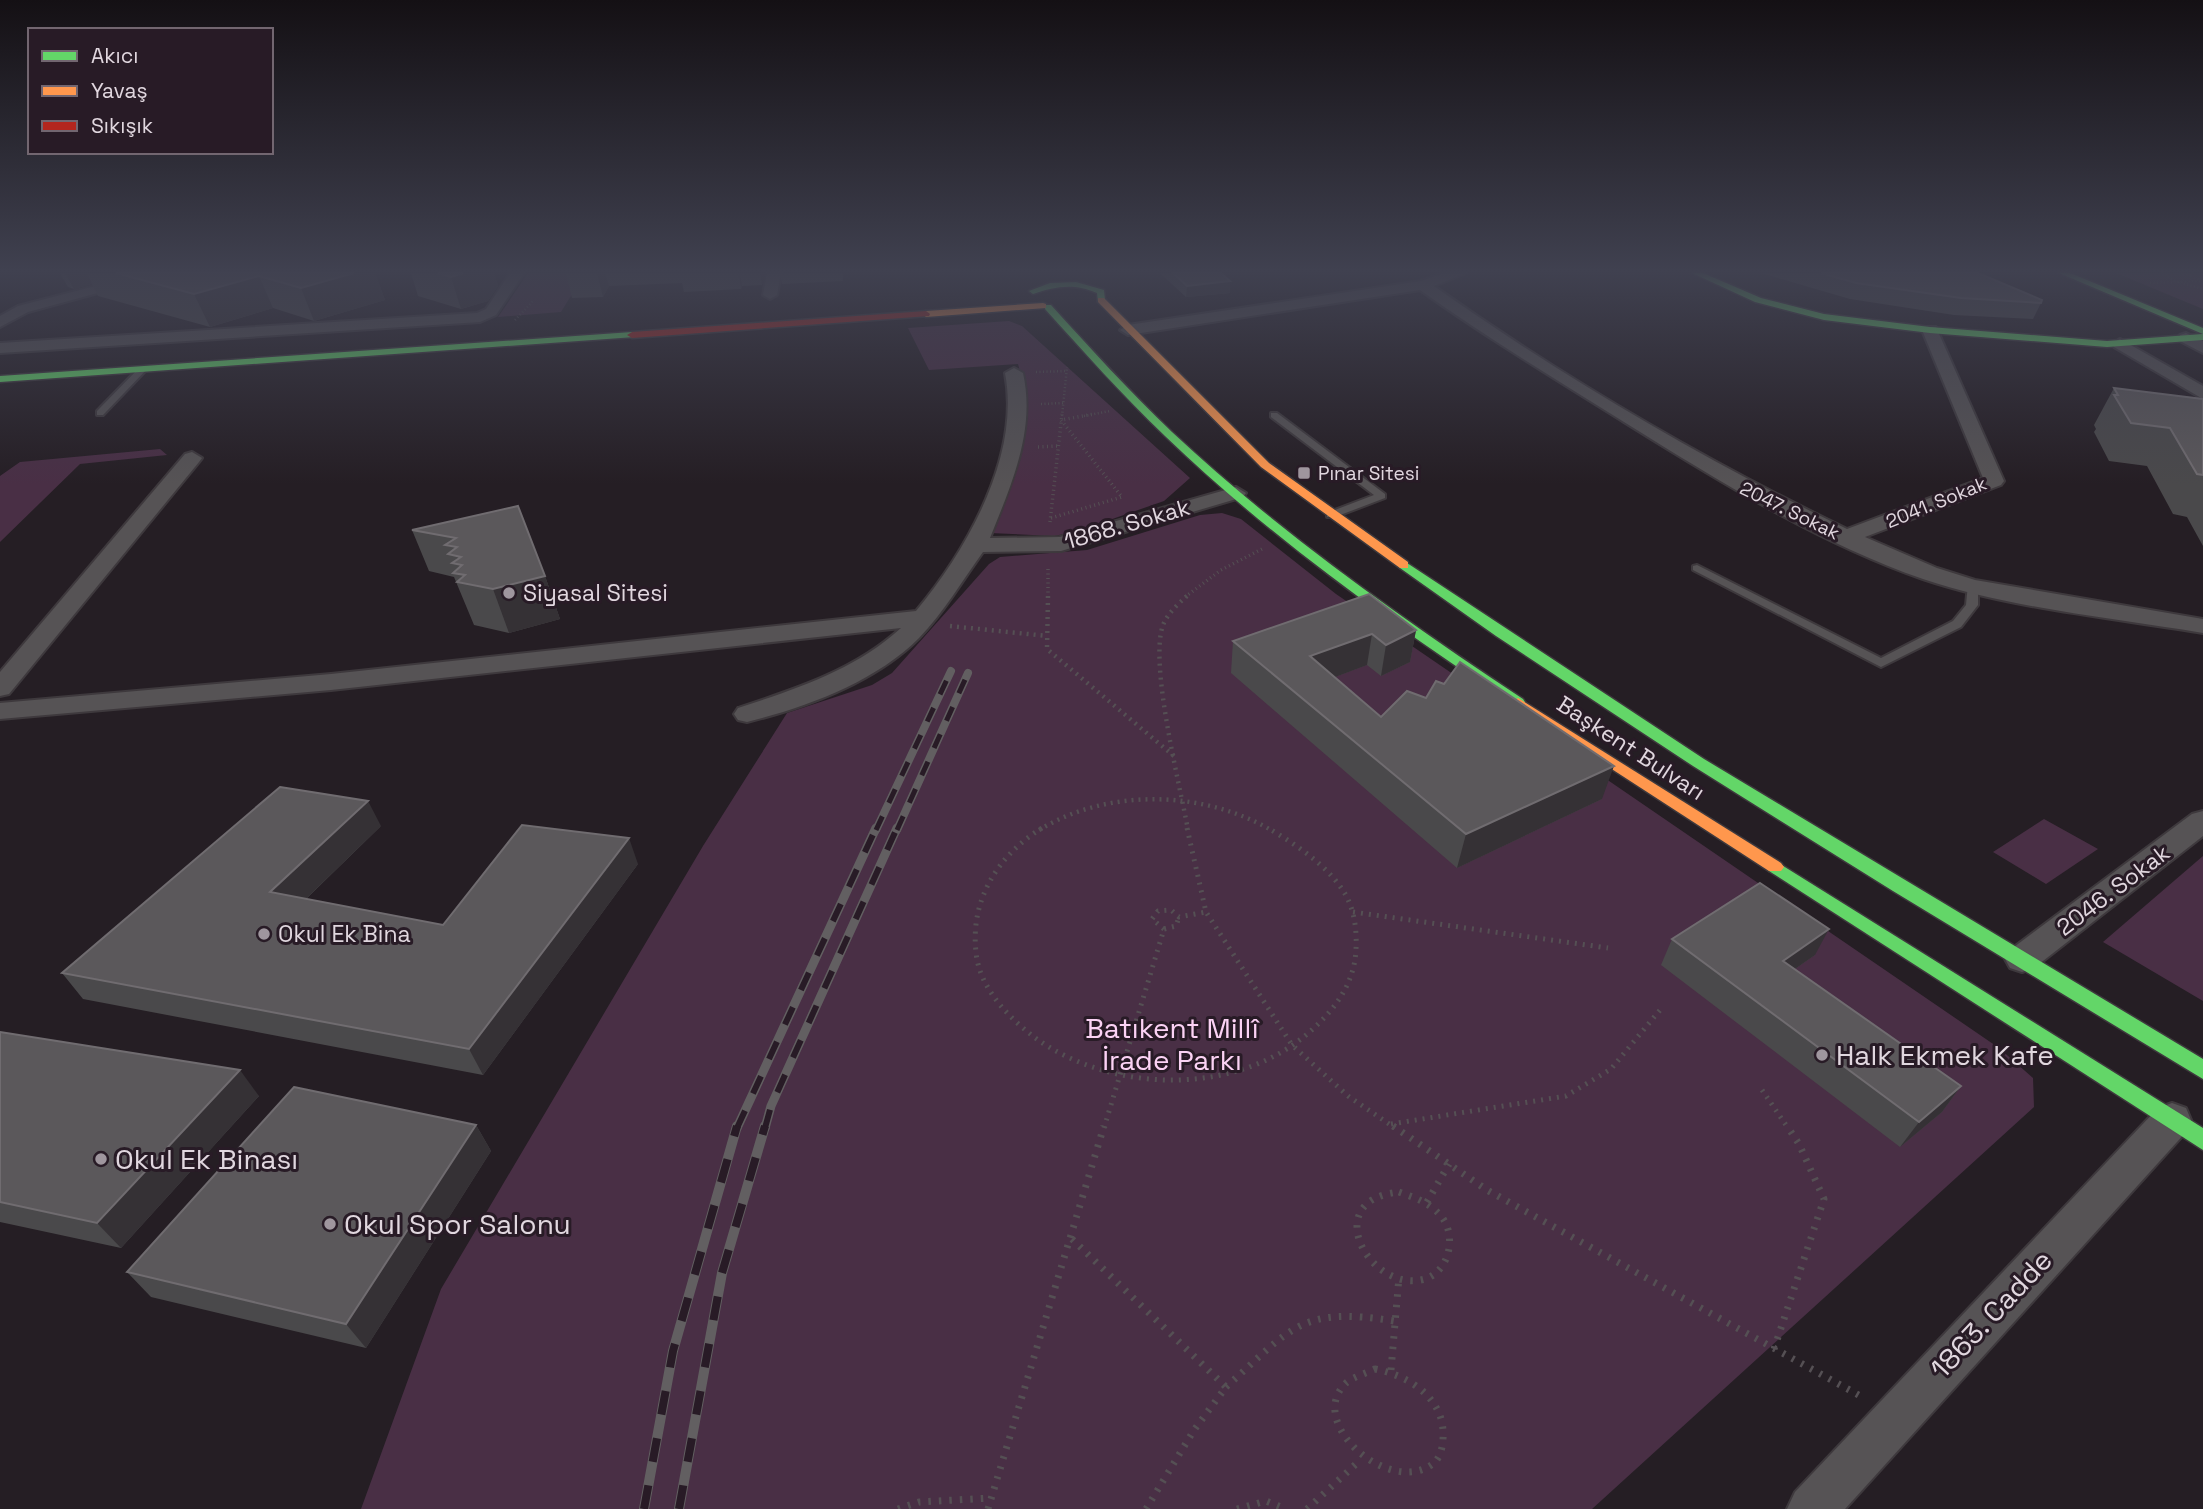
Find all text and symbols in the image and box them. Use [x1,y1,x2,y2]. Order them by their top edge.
legend [28,28,273,154]
text: Akıcı [91,42,138,69]
text: Yavaş [91,77,148,104]
text: Sıkışık [91,112,153,139]
place label: Pınar Sitesi [1318,461,1419,486]
marker: Pınar Sitesi [1296,465,1312,481]
street label: 2041. Sokak [1882,471,1990,534]
street label: 2047. Sokak [1736,476,1844,545]
street label: 1868. Sokak [1061,492,1193,556]
place label: Siyasal Sitesi [523,578,668,608]
marker: Siyasal Sitesi [501,585,517,601]
street label: Başkent Bulvarı [1551,689,1711,807]
street label: 2046. Sokak [2050,838,2176,942]
place label: Okul Ek Bina [278,919,411,949]
marker: Okul Ek Bina [256,926,272,942]
park label: Batıkent Millî İrade Parkı [1085,1010,1261,1078]
place label: Halk Ekmek Kafe [1836,1037,2054,1073]
marker: Halk Ekmek Kafe [1814,1047,1830,1063]
place label: Okul Ek Binası [115,1141,298,1177]
marker: Okul Ek Binası [93,1151,109,1167]
place label: Okul Spor Salonu [344,1206,571,1242]
marker: Okul Spor Salonu [322,1216,338,1232]
street label: 1863. Cadde [1922,1242,2060,1386]

